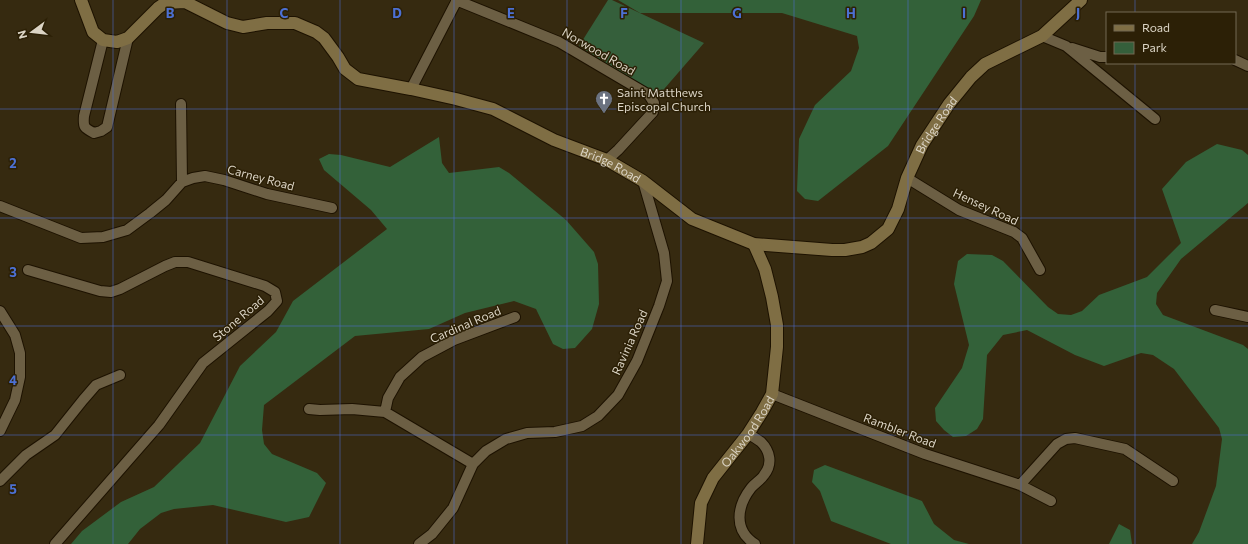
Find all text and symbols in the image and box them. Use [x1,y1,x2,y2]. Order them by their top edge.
text: B [166,5,175,21]
text: C [280,5,289,21]
text: D [392,5,402,21]
text: E [507,5,515,21]
text: F [620,5,628,21]
text: G [732,5,742,21]
text: H [846,5,856,21]
text: I [962,5,966,21]
text: J [1076,5,1080,21]
north arrow [12,12,52,52]
legend [1106,12,1236,64]
text: Road [1142,20,1170,34]
street label: Norwood Road [560,24,638,78]
text: N [15,29,29,40]
text: Park [1142,40,1168,54]
place label: Saint Matthews Episcopal Church [617,85,711,113]
church icon: Saint Matthews Episcopal Church [594,89,614,114]
street label: Bridge Road [912,93,960,156]
street label: Bridge Road [579,144,643,185]
text: 2 [9,155,17,171]
street label: Carney Road [226,161,296,193]
street label: Hensey Road [951,185,1021,227]
text: 3 [9,264,17,280]
street label: Stone Road [210,293,266,343]
street label: Cardinal Road [427,303,503,345]
street label: Ravinia Road [608,307,650,377]
text: 4 [9,372,17,388]
street label: Oakwood Road [718,393,777,470]
street label: Rambler Road [862,410,938,450]
text: 5 [9,481,17,497]

